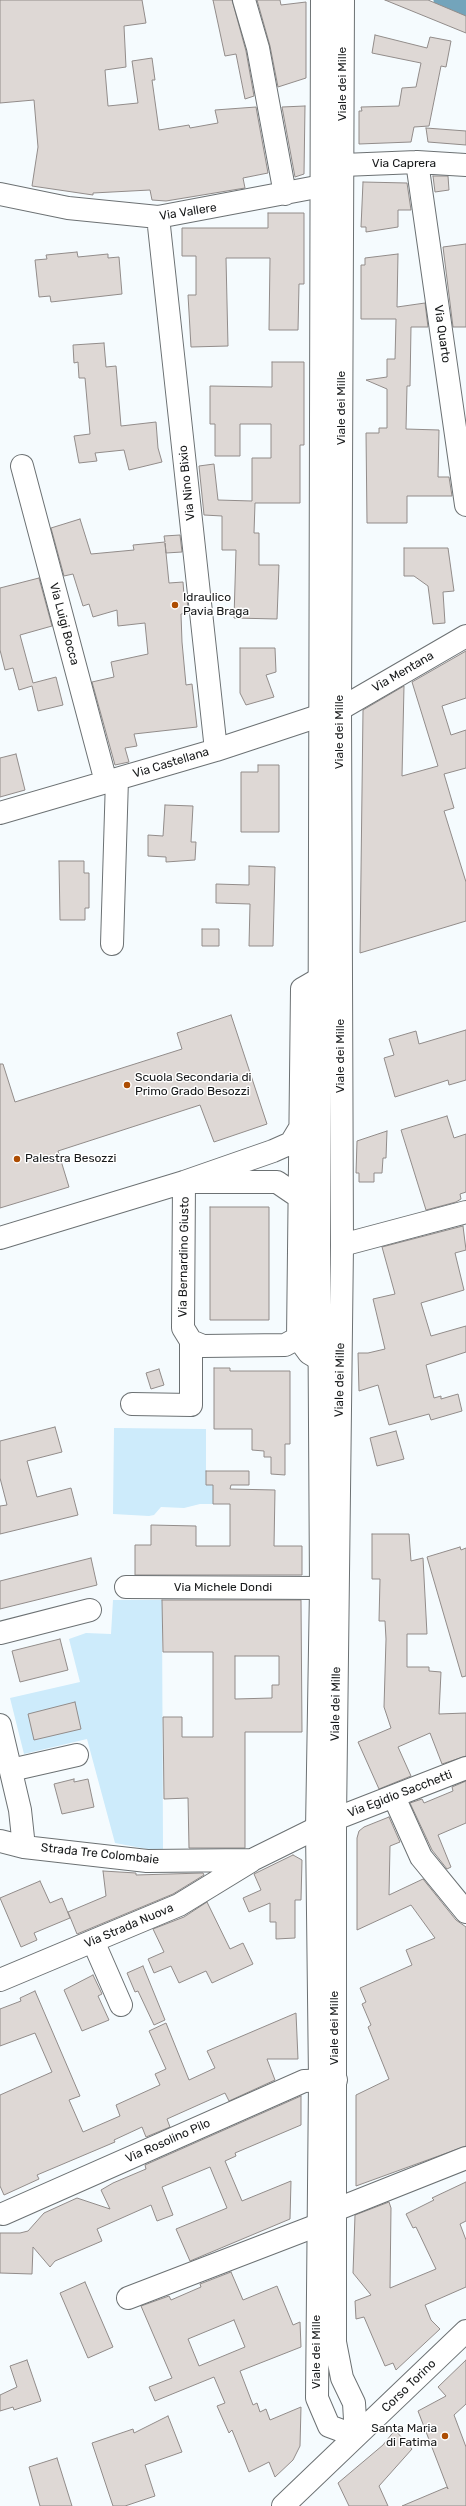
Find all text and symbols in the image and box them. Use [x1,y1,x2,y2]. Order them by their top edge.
street label: Viale dei Mille [336,47,350,121]
street label: Via Caprera [372,157,436,171]
street label: Via Vallere [158,200,218,224]
street label: Via Quarto [431,304,453,364]
street label: Viale dei Mille [335,371,349,445]
street label: Via Nino Bixio [176,445,198,521]
street label: Via Luigi Bocca [46,581,82,667]
place label: Idraulico Pavia Braga [183,591,249,619]
marker: Idraulico Pavia Braga [170,600,180,610]
street label: Via Mentana [370,649,436,695]
street label: Viale dei Mille [333,695,347,769]
street label: Via Castellana [131,745,211,781]
street label: Viale dei Mille [334,1019,348,1093]
place label: Scuola Secondaria di Primo Grado Besozzi [135,1071,251,1099]
marker: Scuola Secondaria di Primo Grado Besozzi [122,1080,132,1090]
place label: Palestra Besozzi [25,1152,116,1166]
marker: Palestra Besozzi [12,1154,22,1164]
street label: Via Bernardino Giusto [176,1196,192,1318]
street label: Viale dei Mille [332,1343,348,1417]
street label: Via Michele Dondi [174,1581,272,1595]
street label: Viale dei Mille [328,1667,344,1741]
street label: Via Egidio Sacchetti [346,1767,454,1821]
street label: Strada Tre Colombaie [40,1841,160,1867]
street label: Via Strada Nuova [82,1901,176,1951]
street label: Viale dei Mille [328,1991,342,2065]
street label: Via Rosolino Pilo [123,2116,213,2166]
street label: Viale dei Mille [310,2315,324,2389]
street label: Corso Torino [379,2357,439,2415]
place label: Santa Maria di Fatima [371,2422,437,2450]
marker: Santa Maria di Fatima [440,2431,450,2441]

